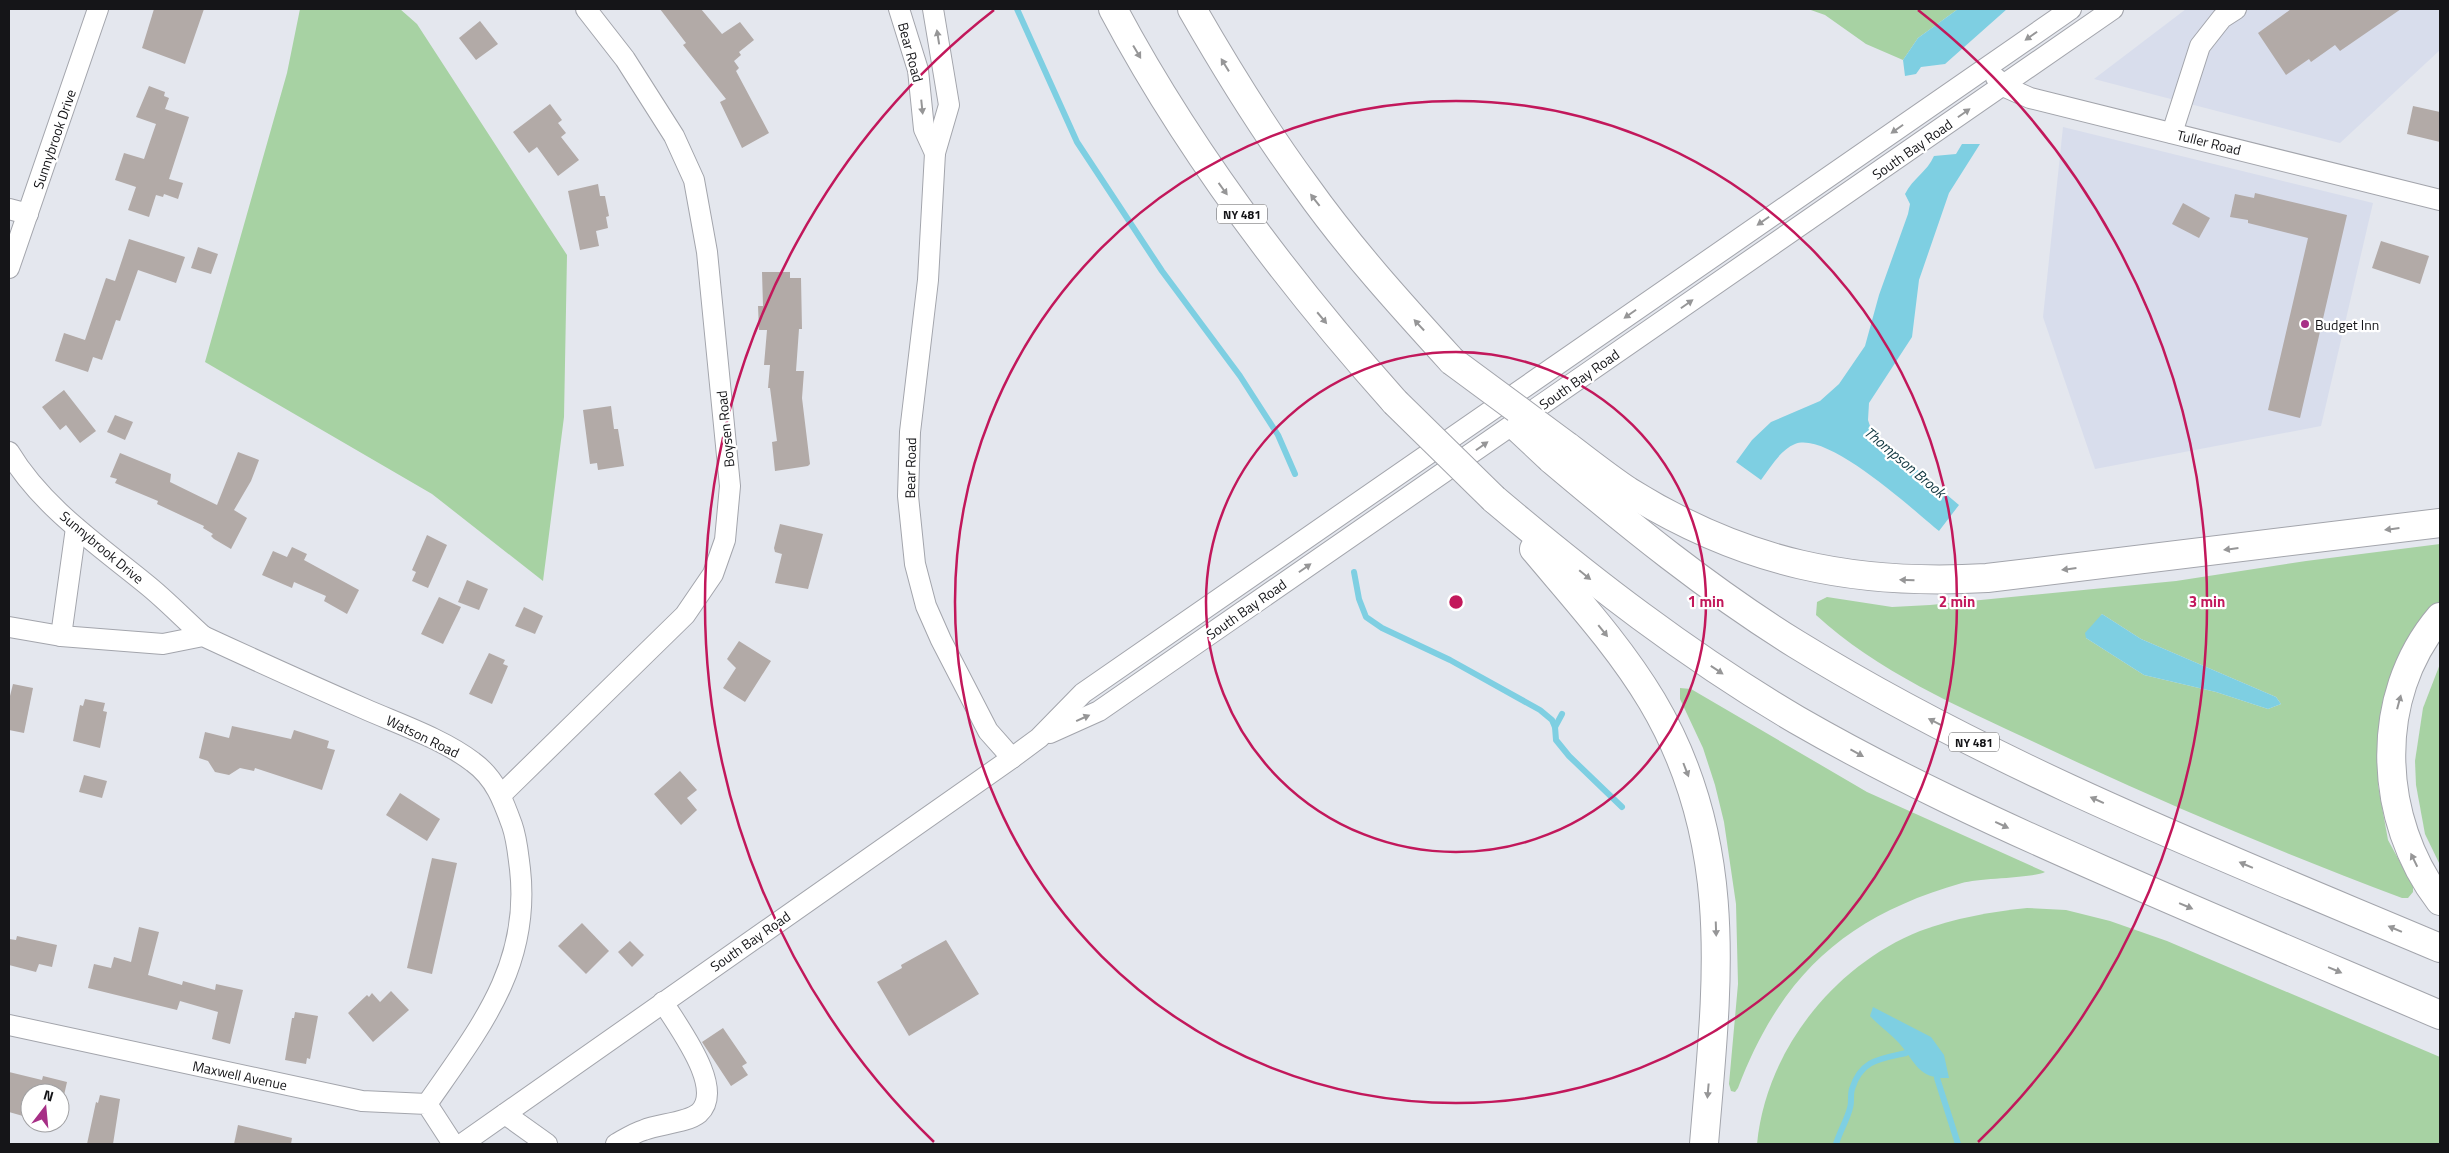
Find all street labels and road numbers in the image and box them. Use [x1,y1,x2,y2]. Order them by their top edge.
street label: Bear Road [893,20,929,84]
street label: Sunnybrook Drive [27,86,81,192]
street label: South Bay Road [1868,114,1956,184]
street label: Tuller Road [2175,124,2243,160]
road number: NY 481 [1217,204,1267,223]
street label: South Bay Road [1535,344,1623,414]
street label: Boysen Road [711,390,739,468]
street label: Bear Road [899,437,921,499]
street label: Sunnybrook Drive [55,506,149,588]
street label: South Bay Road [1202,574,1290,644]
street label: Watson Road [383,709,463,763]
road number: NY 481 [1949,732,1999,752]
street label: South Bay Road [706,906,794,976]
street label: Maxwell Avenue [191,1055,289,1095]

